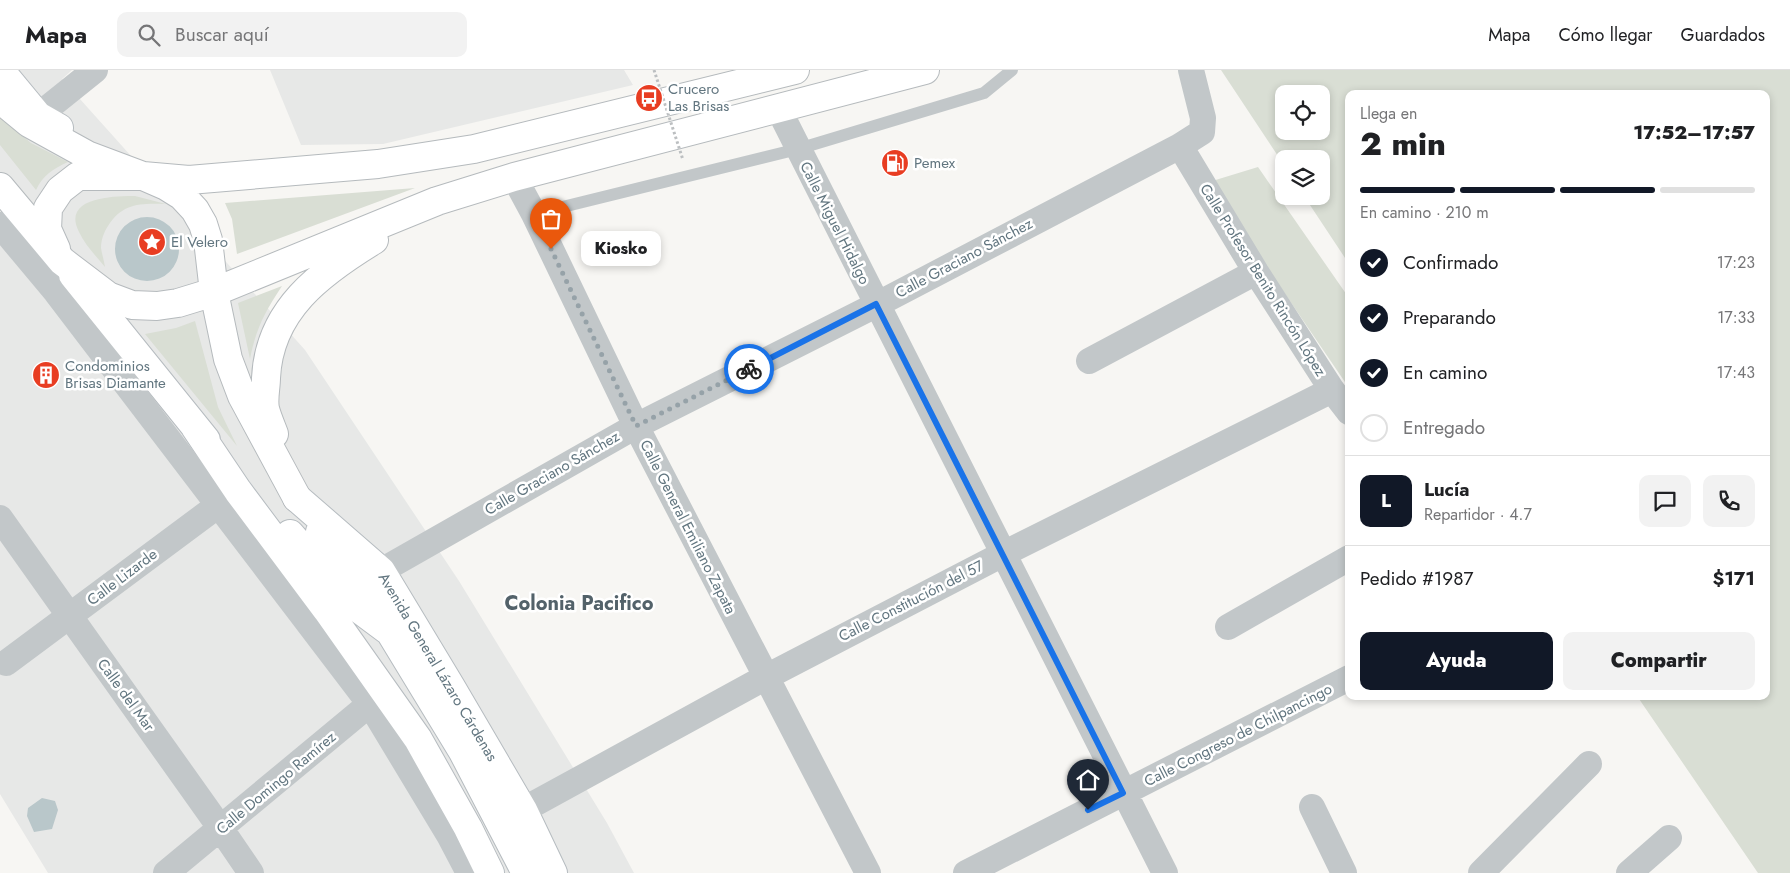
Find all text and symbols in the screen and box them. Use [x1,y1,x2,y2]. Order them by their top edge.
search box [117,12,467,57]
text: Mapa [25,17,87,52]
icon: search [135,21,163,49]
text: Buscar aquí [175,21,269,48]
text: Mapa [1488,22,1530,48]
text: Cómo llegar [1558,22,1653,48]
text: Guardados [1681,22,1765,48]
place label: Crucero Las Brisas [668,78,729,117]
bus stop icon: Crucero Las Brisas [634,83,664,113]
map controls [1275,85,1330,205]
button: locate [1275,85,1330,140]
text: Llega en [1360,102,1417,125]
text: 17:52–17:57 [1633,119,1755,146]
text: 2 min [1360,121,1446,167]
fuel station icon: Pemex [880,148,910,178]
button: layers [1275,150,1330,205]
place label: Pemex [914,152,956,174]
street label: Calle Miguel Hidalgo [794,158,876,288]
street label: Calle Profesor Benito Rincón López [1194,179,1332,381]
pin [530,198,572,249]
text: En camino · 210 m [1360,201,1489,224]
icon: bag [537,205,565,233]
street label: Calle Graciano Sánchez [892,213,1036,303]
place icon: El Velero [137,227,167,257]
place label: El Velero [171,231,228,253]
callout: Kiosko [581,232,661,266]
text: Kiosko [595,237,647,260]
icon: check [1360,249,1388,277]
text: Confirmado [1403,249,1498,276]
text: 17:23 [1717,251,1755,274]
icon: check [1360,304,1388,332]
text: Preparando [1403,304,1496,331]
text: 17:33 [1717,306,1755,329]
courier [724,344,774,394]
place label: Condominios Brisas Diamante [65,355,166,394]
icon: bike [735,355,763,383]
icon: check [1360,359,1388,387]
text: En camino [1403,359,1487,386]
building icon: Condominios Brisas Diamante [31,360,61,390]
text: 17:43 [1717,361,1755,384]
text: Entregado [1403,414,1485,441]
street label: Calle Graciano Sánchez [481,425,624,521]
street label: Calle General Emiliano Zapata [634,436,742,618]
button: chat [1639,475,1691,527]
button: phone [1703,475,1755,527]
text: Lucía [1424,476,1469,503]
text: L [1381,487,1391,514]
text: Repartidor · 4.7 [1424,503,1532,526]
street label: Calle Lizarde [82,543,162,611]
street label: Calle Constitución del 57 [835,555,987,647]
text: Pedido #1987 [1360,565,1473,592]
text: $171 [1712,565,1755,592]
street label: Avenida General Lázaro Cárdenas [373,569,503,765]
district label: Colonia Pacifico [505,589,654,618]
button: Ayuda [1360,632,1553,690]
button: Compartir [1563,632,1755,690]
street label: Calle del Mar [92,654,160,737]
street label: Calle Congreso de Chilpancingo [1140,678,1336,792]
street label: Calle Domingo Ramírez [211,726,341,840]
pin [1067,759,1109,810]
icon: home [1074,766,1102,794]

